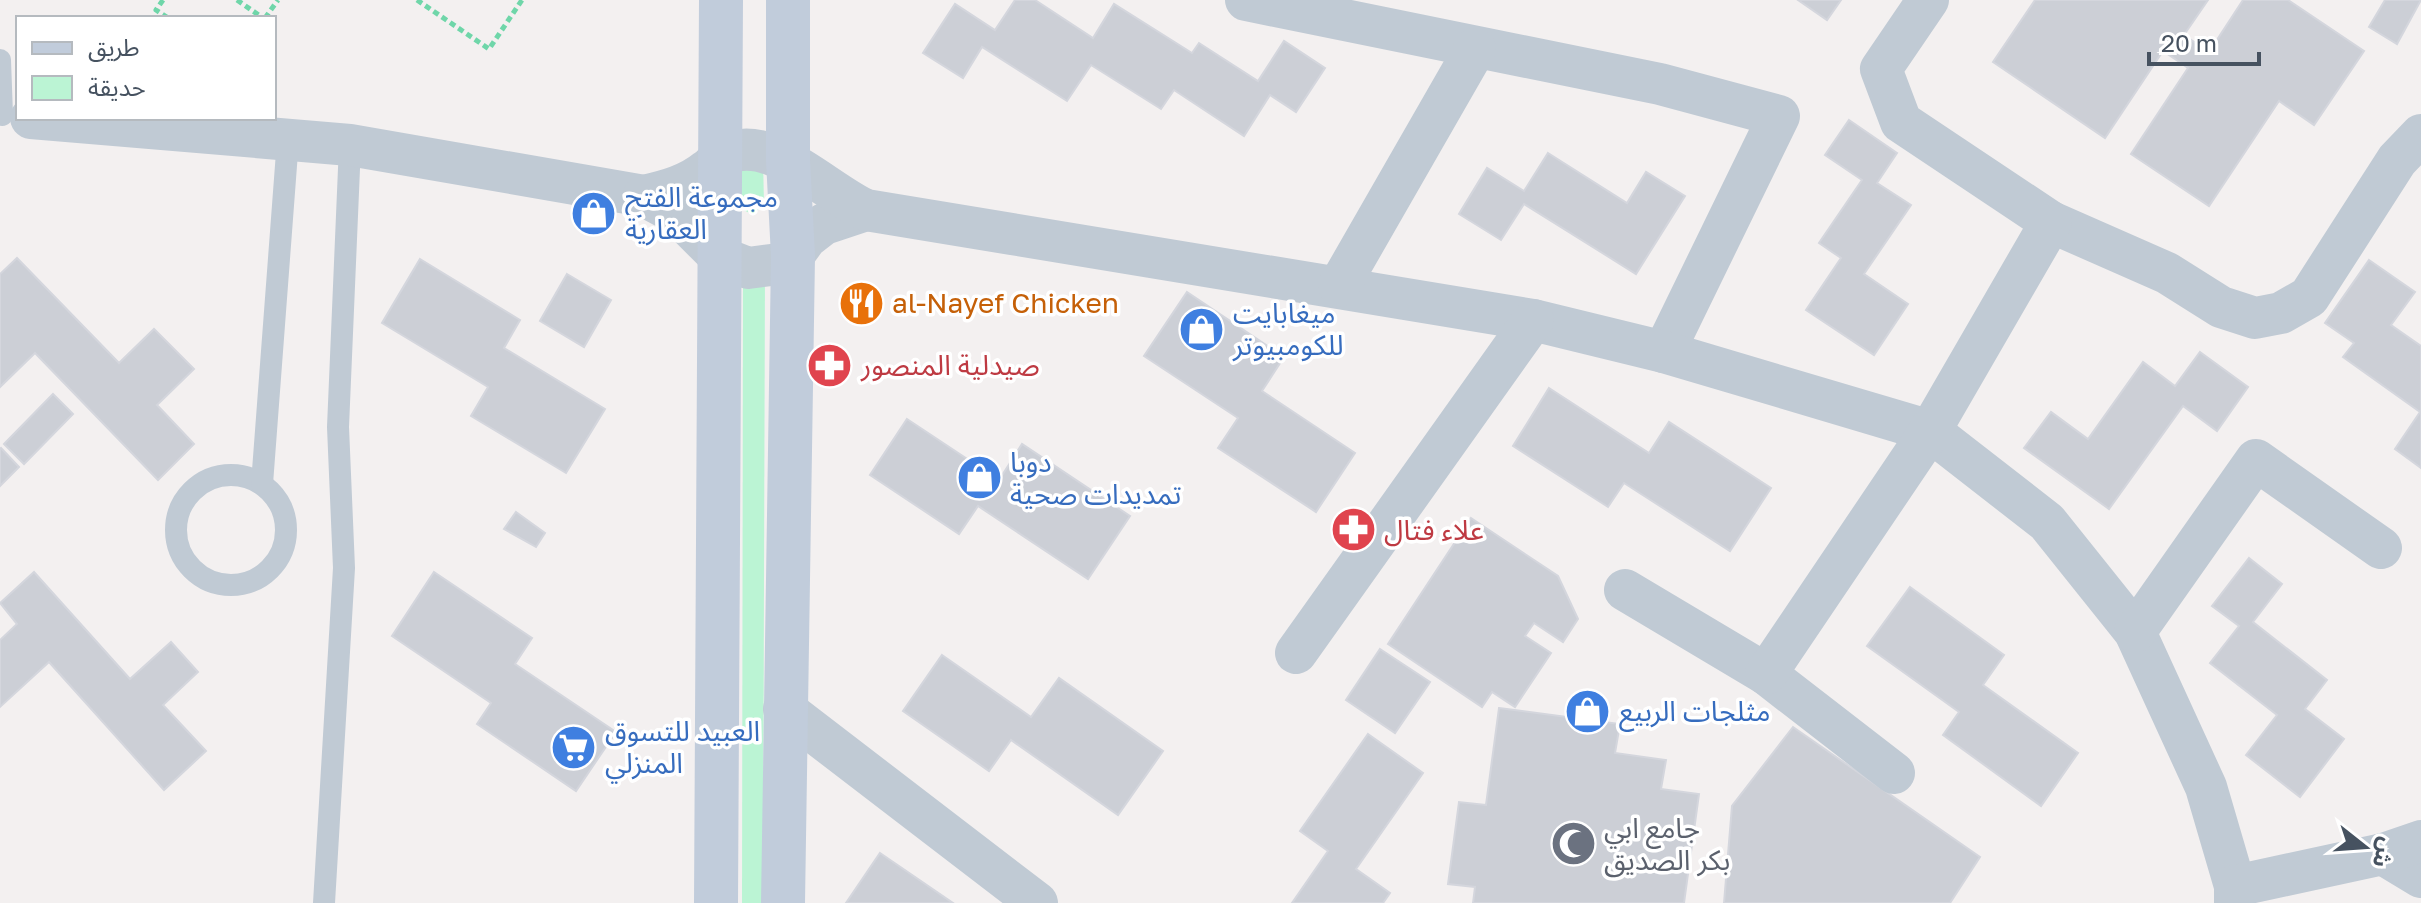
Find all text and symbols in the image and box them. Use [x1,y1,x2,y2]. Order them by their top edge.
legend [16,16,276,120]
scale bar [2149,16,2259,66]
text: 20 m [2161,28,2217,57]
text: طريق [88,32,140,63]
text: حديقة [88,72,146,101]
place label: مجموعة الفتح العقارية [625,180,778,246]
shop icon: مجموعة الفتح العقارية [570,189,618,237]
restaurant icon: al-Nayef Chicken [837,279,885,327]
place label: al-Nayef Chicken [892,286,1119,319]
place label: ميغابايت للكومبيوتر [1232,296,1344,362]
shop icon: ميغابايت للكومبيوتر [1178,305,1226,353]
pharmacy icon: صيدلية المنصور [806,341,854,389]
place label: صيدلية المنصور [860,348,1040,382]
place label: دوبا تمديدات صحية [1010,445,1181,510]
shop icon: دوبا تمديدات صحية [955,454,1003,502]
pharmacy icon: علاء فتال [1329,506,1377,554]
place label: علاء فتال [1384,513,1484,547]
shop icon: مثلجات الربيع [1564,687,1612,735]
place label: مثلجات الربيع [1619,694,1770,732]
place label: العبيد للتسوق المنزلي [605,714,760,784]
supermarket icon: العبيد للتسوق المنزلي [550,723,598,771]
north arrow [2325,807,2405,887]
place label: جامع ابي بكر الصديق [1604,811,1730,878]
mosque icon: جامع ابي بكر الصديق [1549,820,1597,868]
text: ش [2367,835,2402,871]

